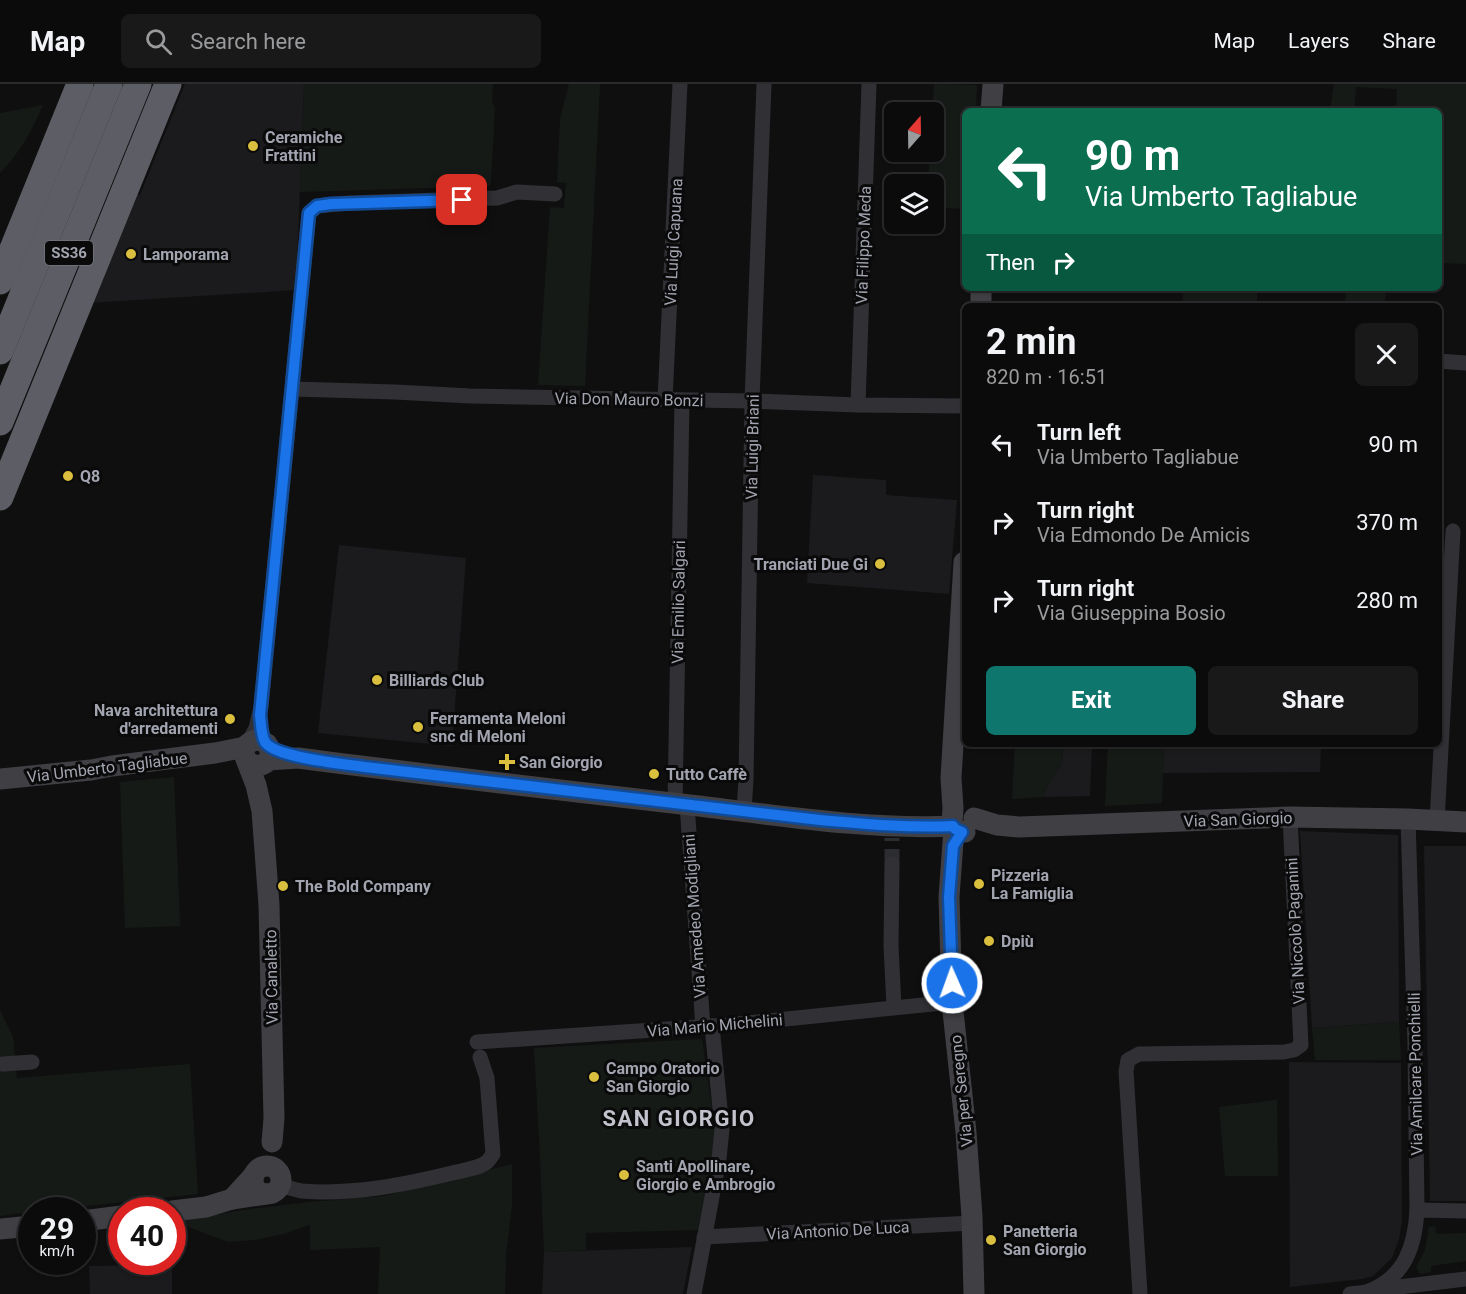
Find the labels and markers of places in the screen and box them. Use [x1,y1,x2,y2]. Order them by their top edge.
place label: Ceramiche Frattini [265,128,343,165]
marker: Ceramiche Frattini [246,139,260,153]
pin [436,174,487,225]
place label: Lamporama [143,245,229,264]
marker: Lamporama [124,247,138,261]
place label: Q8 [80,467,100,486]
marker: Q8 [61,469,75,483]
place label: Tranciati Due Gi [754,555,868,574]
marker: Tranciati Due Gi [873,557,887,571]
place label: Billiards Club [389,671,484,690]
marker: Billiards Club [370,673,384,687]
place label: Nava architettura d'arredamenti [94,701,218,738]
place label: Ferramenta Meloni snc di Meloni [430,709,566,746]
marker: Nava architettura d'arredamenti [223,712,237,726]
marker: Ferramenta Meloni snc di Meloni [411,720,425,734]
place label: San Giorgio [519,753,603,772]
marker: San Giorgio [500,755,514,769]
place label: Tutto Caffè [666,765,747,784]
marker: Tutto Caffè [647,767,661,781]
place label: Pizzeria La Famiglia [991,866,1074,903]
place label: The Bold Company [295,877,432,896]
marker: Pizzeria La Famiglia [972,877,986,891]
marker: The Bold Company [276,879,290,893]
place label: Dpiù [1001,932,1034,951]
marker: Dpiù [982,934,996,948]
place label: Campo Oratorio San Giorgio [606,1059,719,1096]
marker: Campo Oratorio San Giorgio [587,1070,601,1084]
place label: Santi Apollinare, Giorgio e Ambrogio [636,1157,775,1194]
marker: Santi Apollinare, Giorgio e Ambrogio [617,1168,631,1182]
place label: Panetteria San Giorgio [1003,1222,1087,1259]
marker: Panetteria San Giorgio [984,1233,998,1247]

